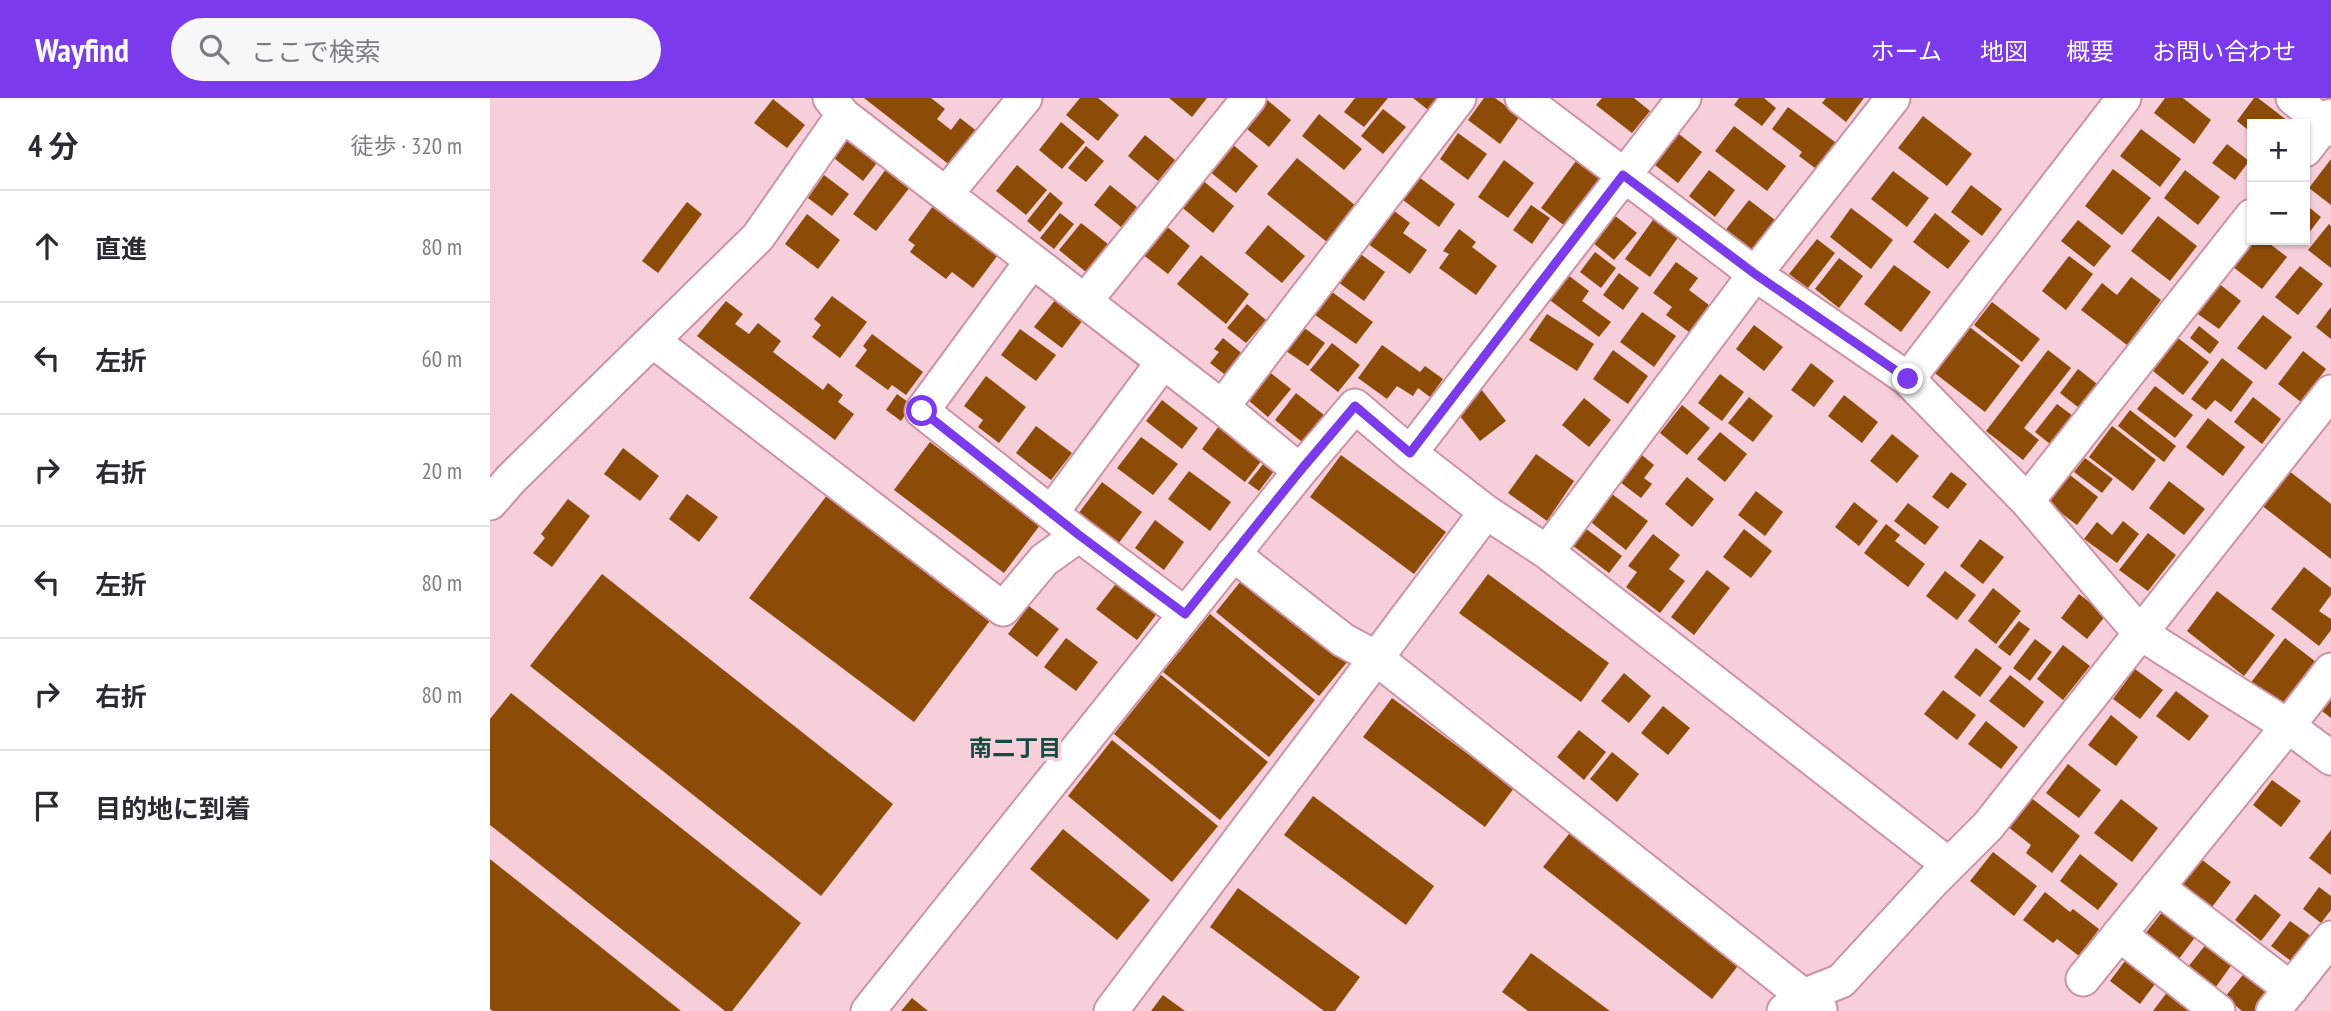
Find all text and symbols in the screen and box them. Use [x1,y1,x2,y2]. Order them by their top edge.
search box [171,18,661,81]
text: Wayfind [35,28,129,71]
icon: search [195,30,233,68]
text: ここで検索 [251,35,381,68]
text: ホーム [1871,36,1942,67]
text: 地図 [1980,36,2028,67]
text: 概要 [2066,36,2114,67]
text: お問い合わせ [2152,36,2296,67]
map controls [2247,119,2310,245]
button: + [2247,119,2310,182]
text: 4 分 [28,126,79,165]
text: 徒歩 · 320 m [350,131,462,160]
button: − [2247,182,2310,245]
icon: ahead [28,227,66,265]
text: 直進 [95,232,147,265]
text: 80 m [421,232,462,261]
icon: left [28,339,66,377]
text: 左折 [95,344,147,377]
text: 60 m [421,344,462,373]
route end [1892,363,1923,394]
route start [906,395,937,426]
icon: right [28,451,66,489]
text: 右折 [95,456,147,489]
text: 20 m [421,456,462,485]
icon: left [28,563,66,601]
text: 左折 [95,568,147,601]
text: 80 m [421,568,462,597]
icon: right [28,675,66,713]
text: 右折 [95,680,147,713]
text: 80 m [421,680,462,709]
district label: 南二丁目 [969,733,1061,762]
icon: arrive [28,787,66,825]
text: 目的地に到着 [95,792,251,825]

